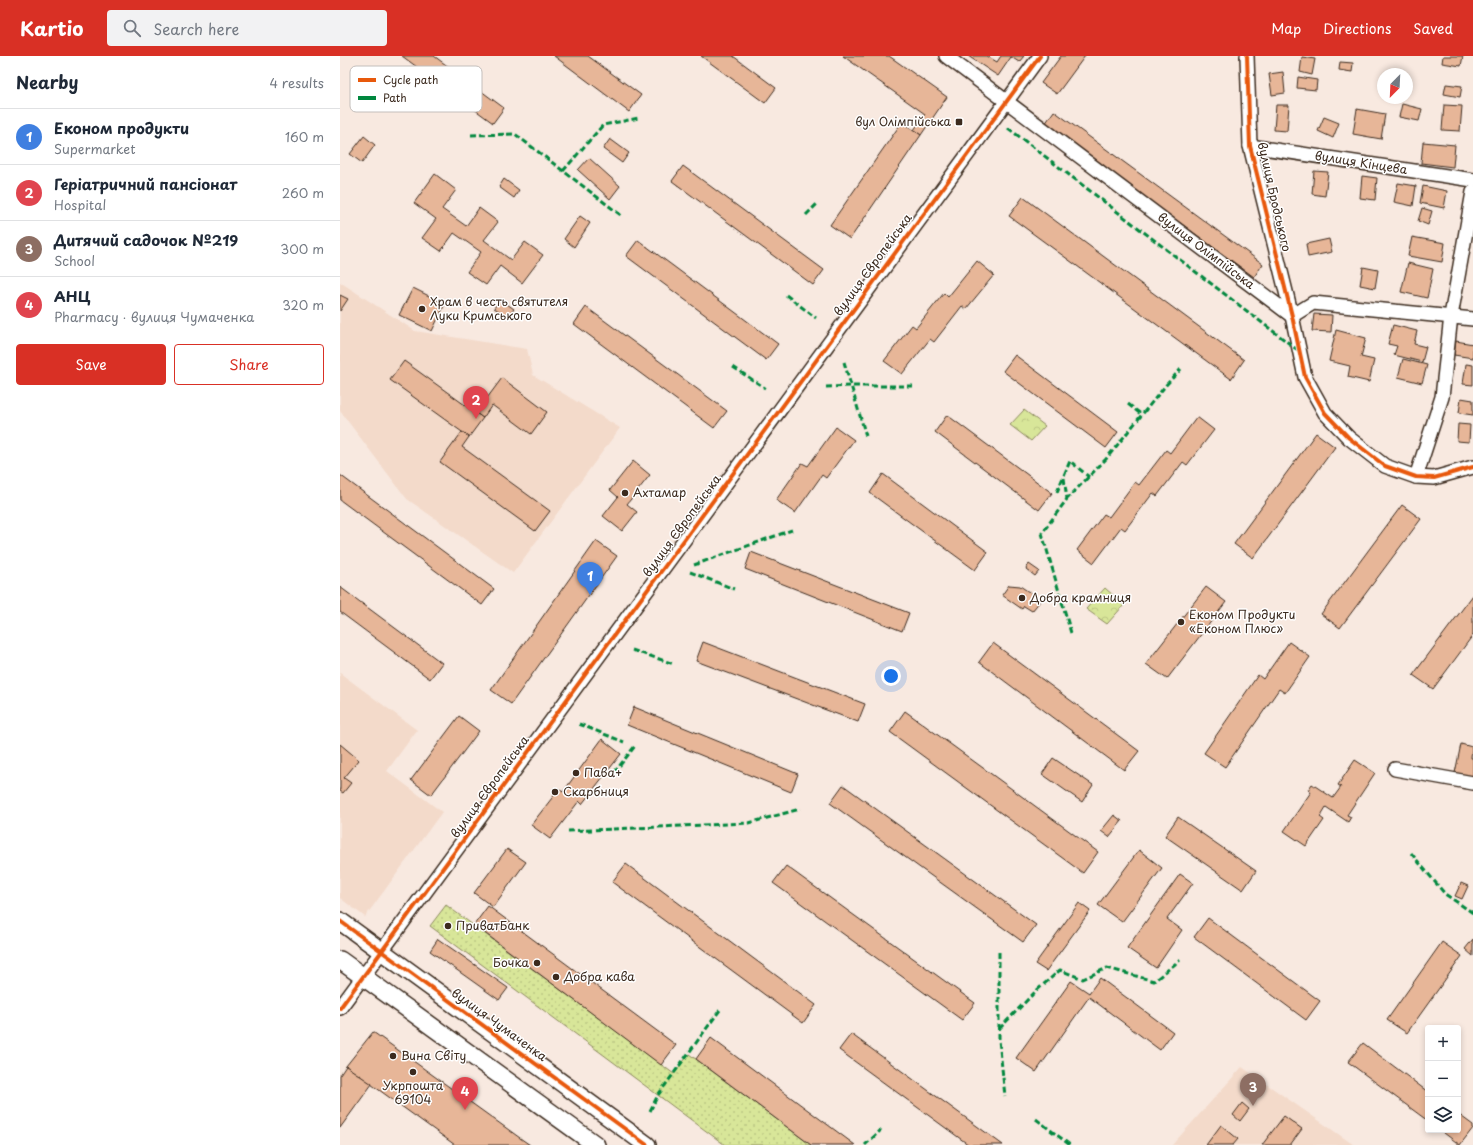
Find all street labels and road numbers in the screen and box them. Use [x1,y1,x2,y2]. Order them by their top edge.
street label: вулиця Бродського [1254,140,1296,254]
street label: вулиця Кінцева [1314,146,1409,178]
street label: вулиця Олімпійська [1154,208,1259,293]
street label: вулиця Європейська [829,209,916,319]
street label: вулиця Європейська [638,470,725,580]
street label: вулиця Європейська [446,731,533,841]
street label: вулиця Чумаченка [448,983,551,1065]

